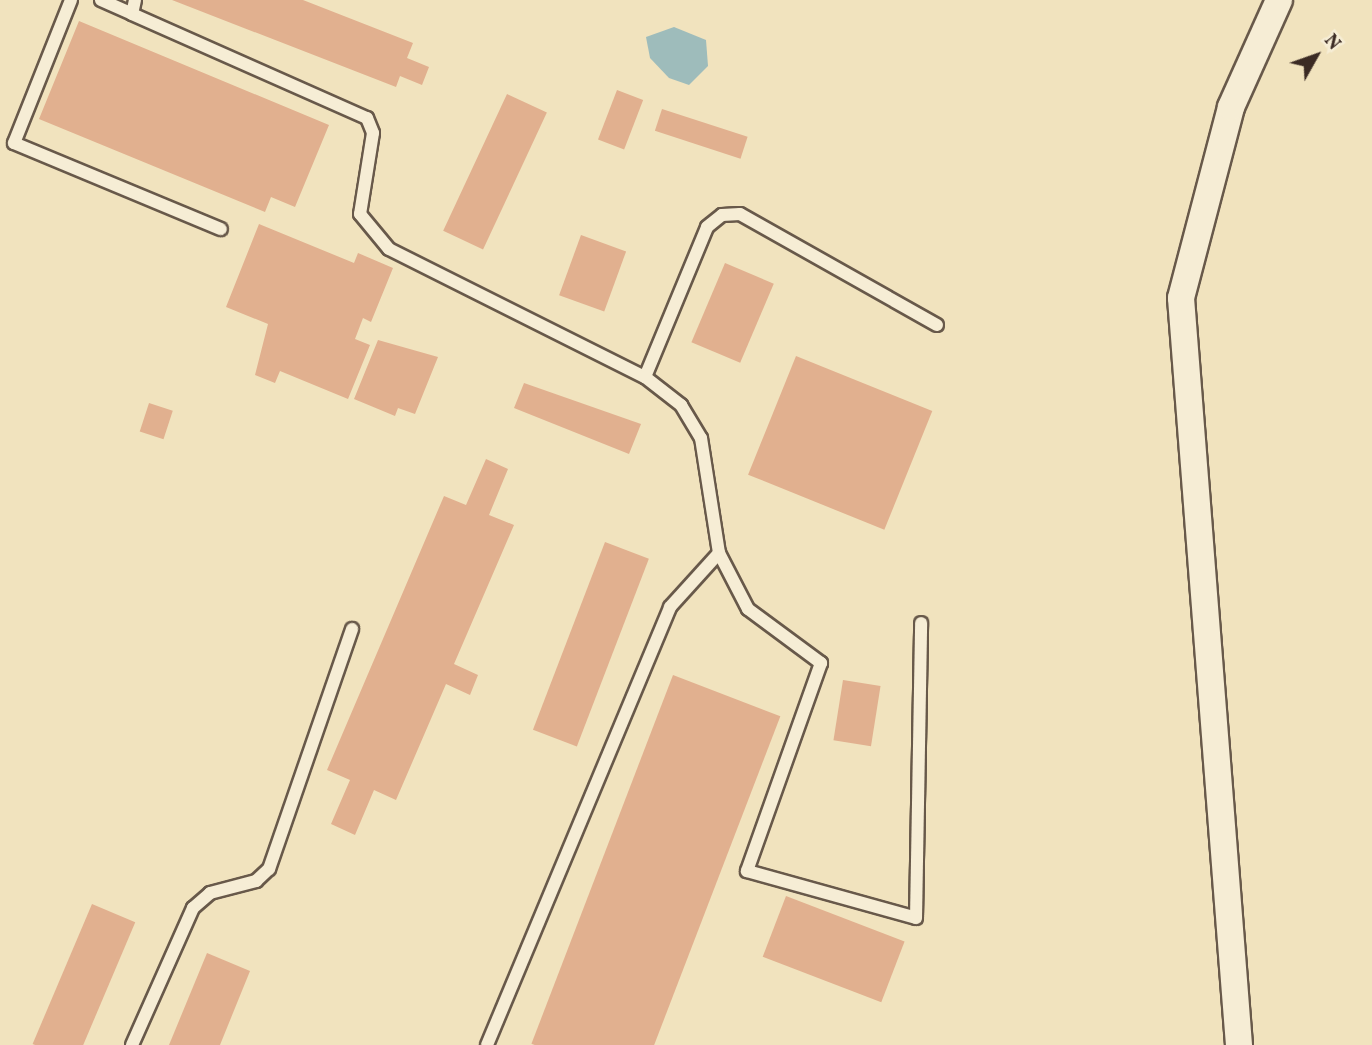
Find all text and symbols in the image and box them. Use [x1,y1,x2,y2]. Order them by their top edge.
north arrow [1281,21,1351,91]
text: N [1318,29,1346,56]

